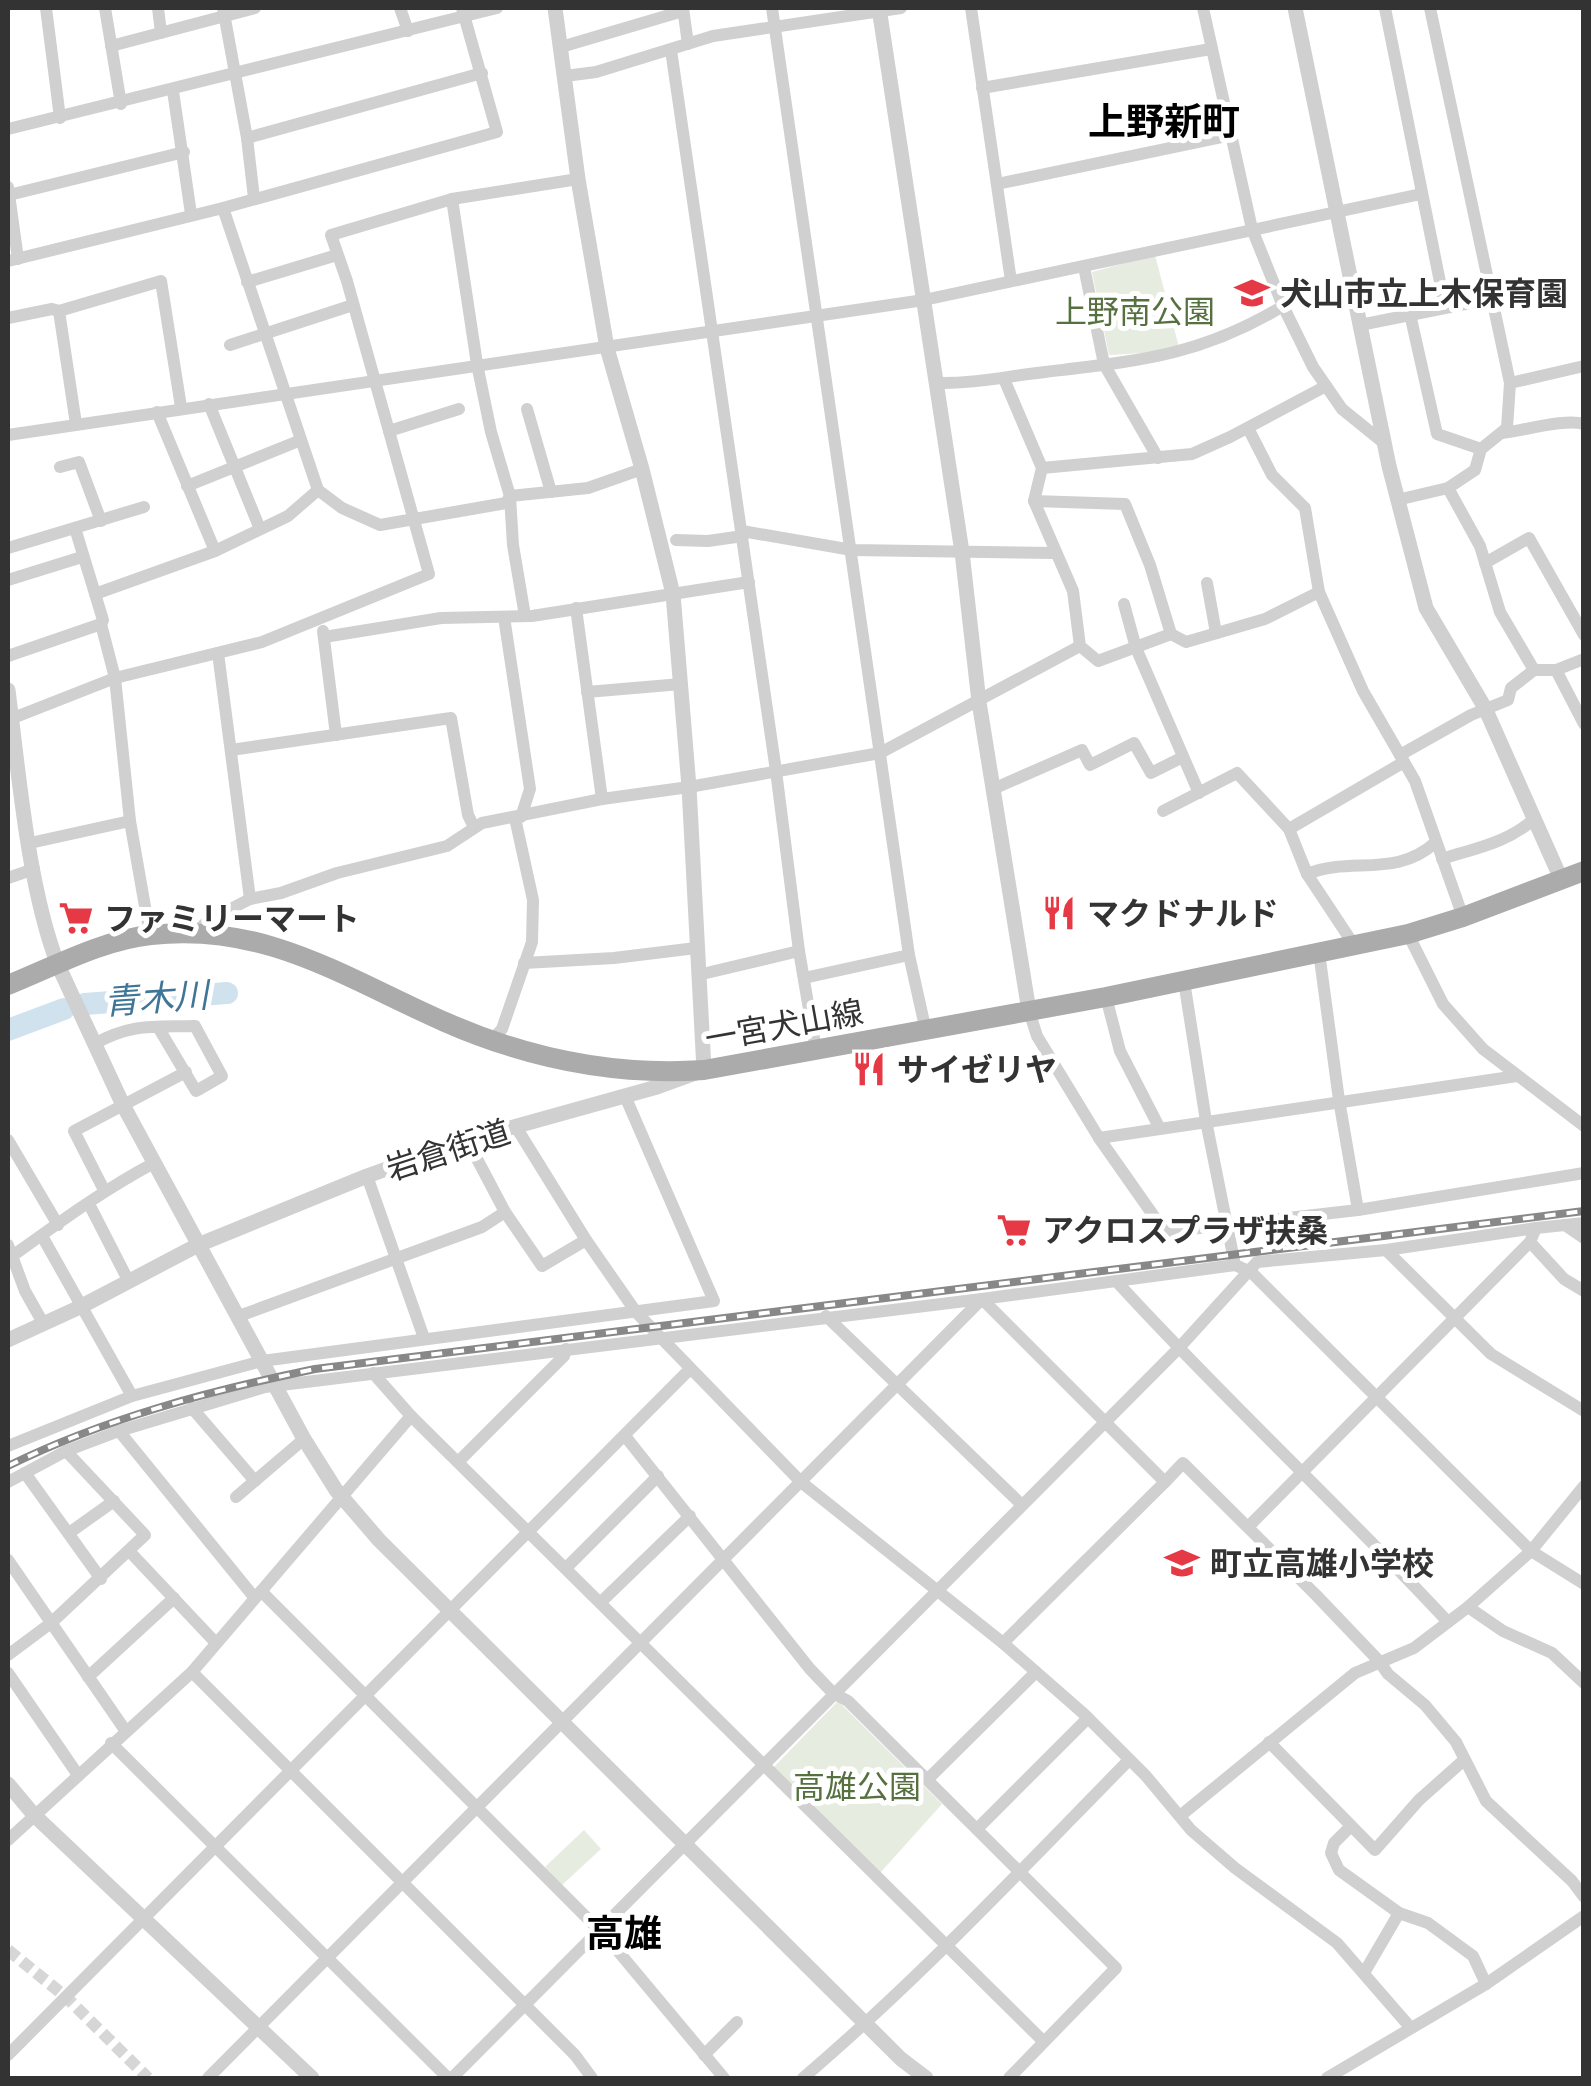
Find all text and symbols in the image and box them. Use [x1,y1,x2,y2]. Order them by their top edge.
district label: 上野新町 [1088,96,1240,147]
place label: 犬山市立上木保育園 [1280,272,1568,315]
school or university icon: 犬山市立上木保育園 [1233,274,1271,312]
park label: 上野南公園 [1055,290,1215,333]
place label: マクドナルド [1087,892,1279,935]
restaurant icon: マクドナルド [1040,894,1078,932]
place label: ファミリーマート [104,897,360,940]
supermarket icon: ファミリーマート [57,899,95,937]
water label: 青木川 [102,971,214,1025]
street label: 一宮犬山線 [701,990,867,1060]
place label: サイゼリヤ [897,1048,1057,1091]
restaurant icon: サイゼリヤ [850,1050,888,1088]
street label: 岩倉街道 [380,1110,516,1190]
place label: アクロスプラザ扶桑 [1042,1209,1328,1252]
supermarket icon: アクロスプラザ扶桑 [995,1211,1033,1249]
place label: 町立高雄小学校 [1210,1542,1434,1585]
school or university icon: 町立高雄小学校 [1163,1544,1201,1582]
park label: 高雄公園 [793,1765,921,1808]
district label: 高雄 [586,1908,662,1959]

